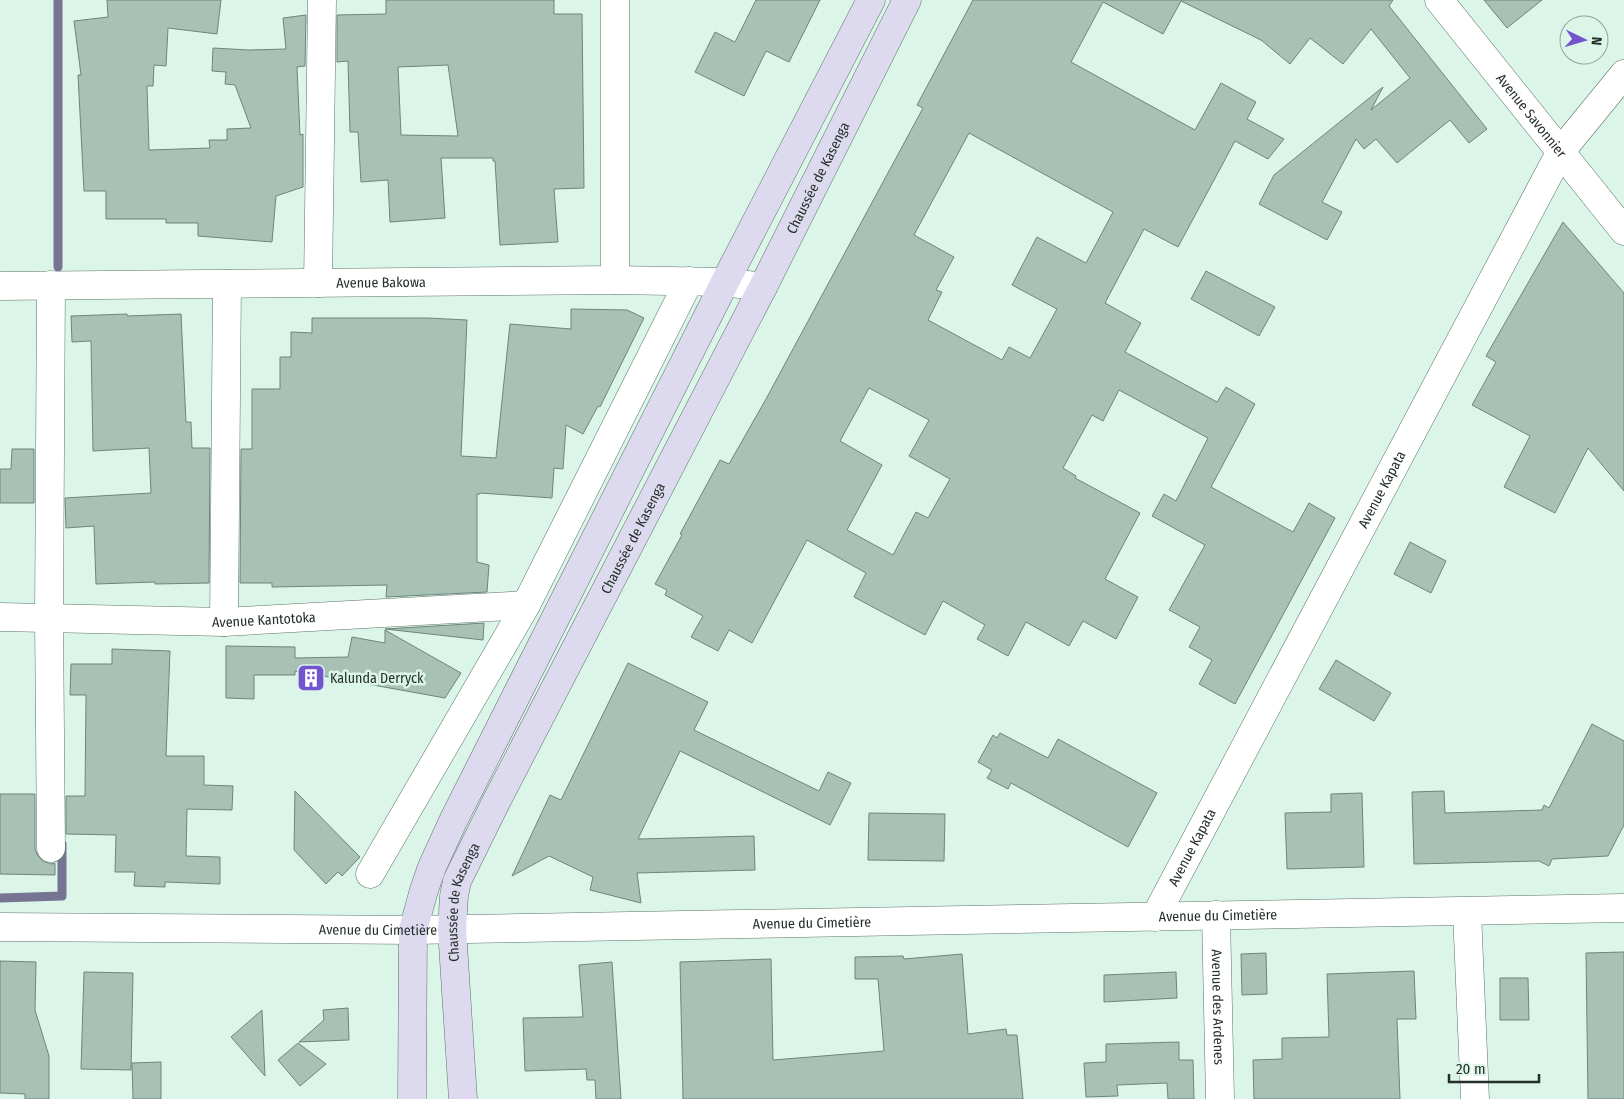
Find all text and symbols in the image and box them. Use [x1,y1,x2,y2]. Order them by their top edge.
north arrow [1559,15,1609,65]
text: N [1588,36,1605,46]
street label: Avenue Savonnier [1492,70,1570,161]
street label: Chaussée de Kasenga [783,119,853,237]
street label: Avenue Bakowa [336,274,426,292]
street label: Avenue Kapata [1355,448,1410,531]
street label: Chaussée de Kasenga [597,480,669,597]
street label: Avenue Kantotoka [212,609,316,631]
building icon: Kalunda Derryck [296,663,326,693]
place label: Kalunda Derryck [330,670,424,687]
street label: Avenue Kapata [1165,806,1220,889]
street label: Chaussée de Kasenga [444,840,484,962]
street label: Avenue du Cimetière [1159,906,1277,925]
street label: Avenue du Cimetière [753,914,871,933]
street label: Avenue du Cimetière [319,921,437,939]
street label: Avenue des Ardenes [1208,949,1227,1065]
scale bar [1449,1052,1539,1084]
text: 20 m [1456,1060,1486,1078]

